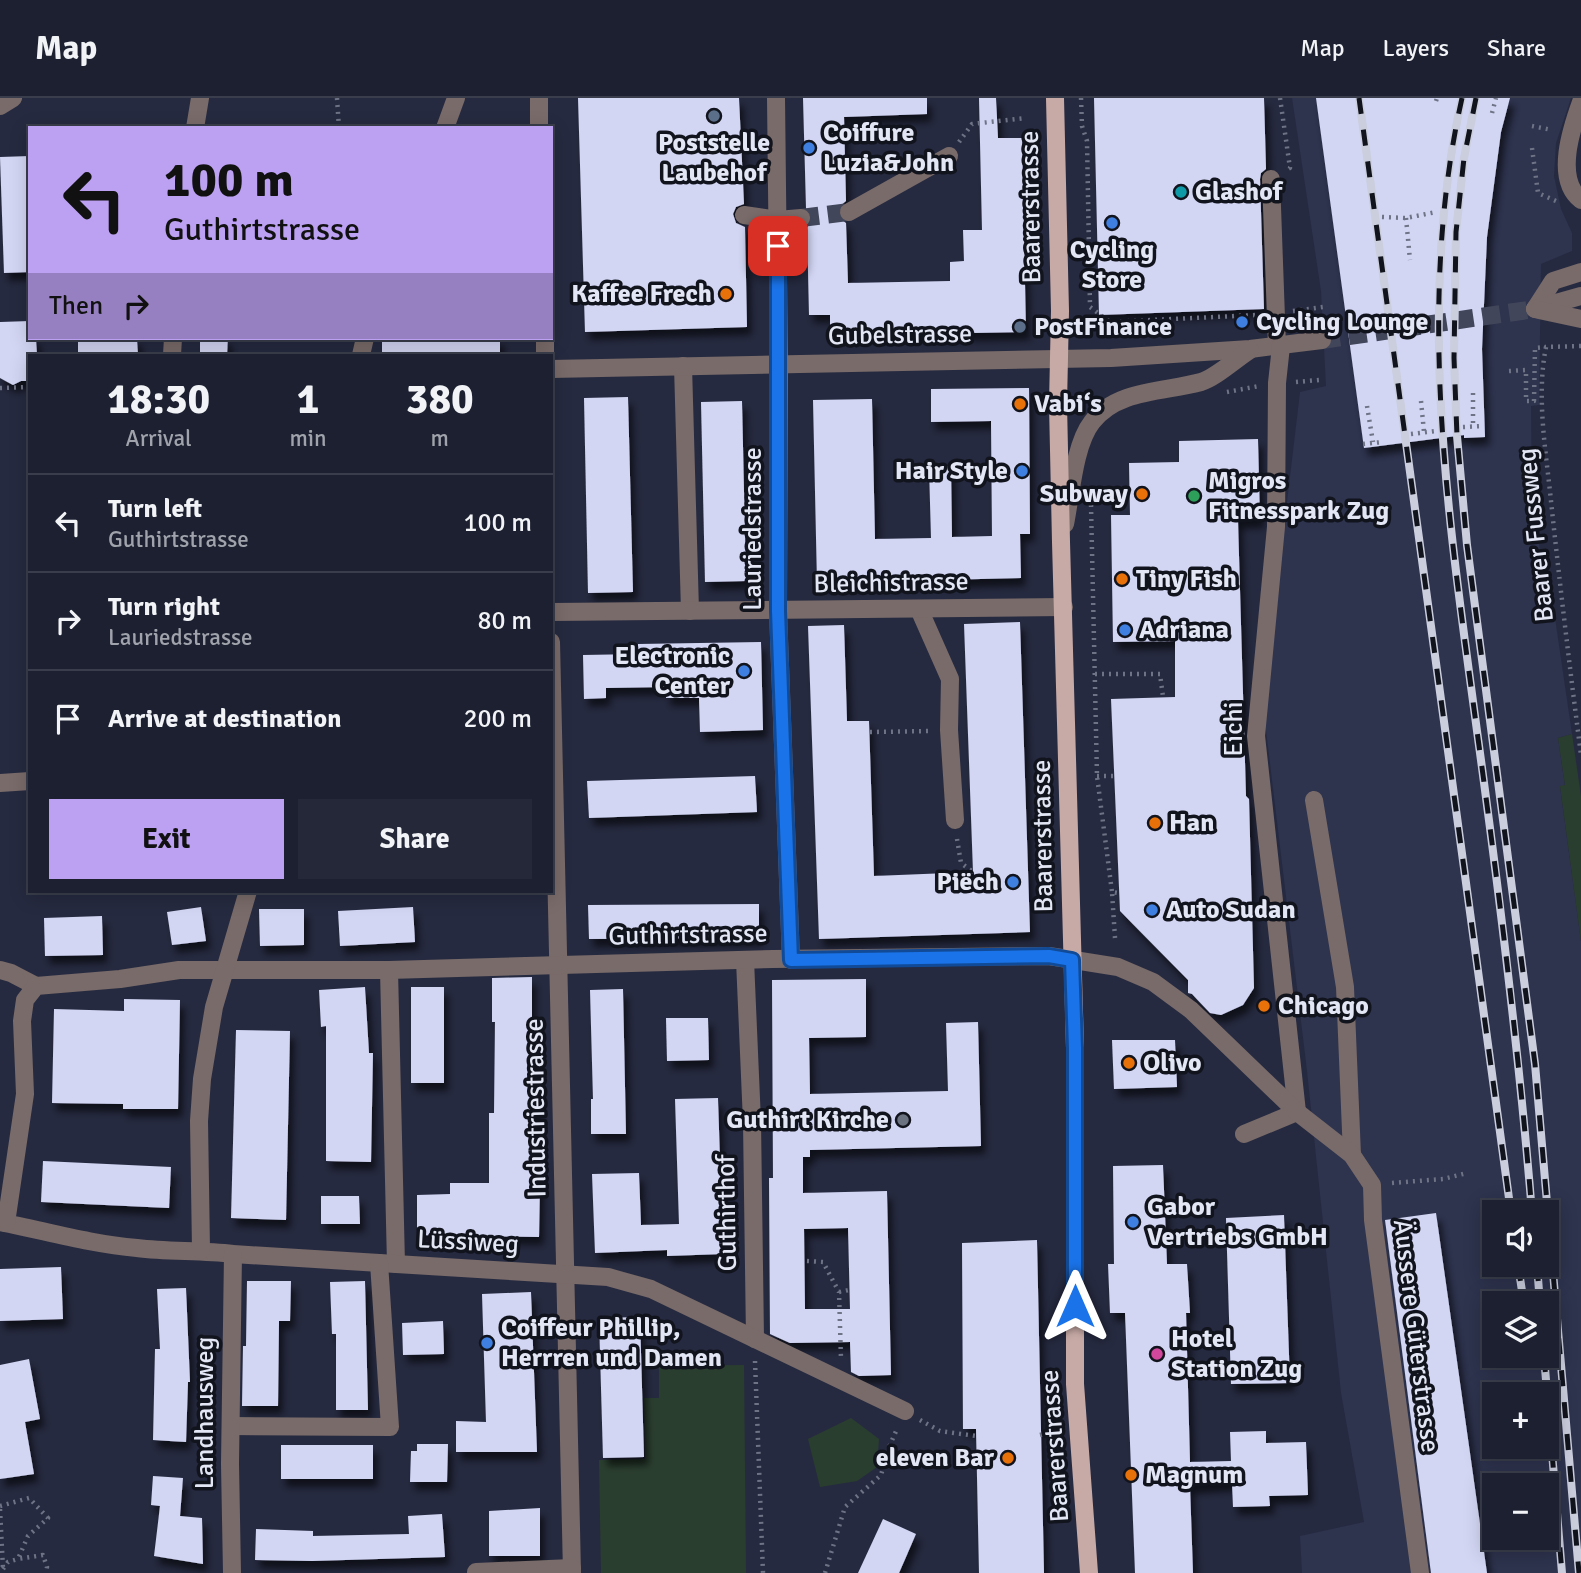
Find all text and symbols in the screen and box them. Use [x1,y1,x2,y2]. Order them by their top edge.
text: Map [35,28,97,69]
text: Map [1300,33,1345,63]
text: Layers [1383,33,1449,63]
text: Share [1487,33,1546,63]
marker: Poststelle Laubehof [706,108,722,124]
place label: Coiffure Luzia&John [823,117,954,179]
place label: Poststelle Laubehof [658,127,770,189]
street label: Baarerstrasse [1014,130,1048,284]
marker: Coiffure Luzia&John [801,140,817,156]
text: 100 m [164,150,294,210]
icon: left [49,154,140,245]
place label: Glashof [1195,176,1284,208]
marker: Glashof [1173,184,1189,200]
text: Guthirtstrasse [164,210,360,249]
marker: Cycling Store [1104,215,1120,231]
pin [748,216,808,276]
icon: arrive [759,227,797,265]
place label: Cycling Store [1070,234,1154,296]
place label: Kaffee Frech [571,278,712,310]
marker: Kaffee Frech [718,286,734,302]
icon: right [117,287,155,325]
text: Then [49,290,103,322]
place label: Cycling Lounge [1256,306,1429,338]
place label: PostFinance [1034,311,1172,343]
marker: Cycling Lounge [1234,314,1250,330]
street label: Gubelstrasse [828,318,972,352]
marker: PostFinance [1012,319,1028,335]
text: 18:30 [107,374,210,425]
text: 1 [297,374,319,425]
text: 380 [406,374,474,425]
place label: Vabi‘s [1034,388,1102,420]
marker: Vabi‘s [1012,396,1028,412]
text: Arrival [126,424,192,453]
text: min [289,424,327,453]
text: m [431,424,449,453]
street label: Lauriedstrasse [737,447,769,611]
street label: Baarer Fussweg [1511,447,1561,623]
place label: Hair Style [895,455,1008,487]
marker: Hair Style [1014,463,1030,479]
place label: Migros Fitnesspark Zug [1208,465,1389,527]
place label: Subway [1040,478,1128,510]
marker: Subway [1134,486,1150,502]
marker: Migros Fitnesspark Zug [1186,488,1202,504]
text: Turn left [108,493,202,525]
icon: left [49,504,87,542]
text: 100 m [463,507,532,539]
text: Guthirtstrasse [108,525,249,554]
place label: Tiny Fish [1136,563,1237,595]
street label: Bleichistrasse [813,566,969,600]
marker: Tiny Fish [1114,571,1130,587]
text: Turn right [108,591,220,623]
icon: right [49,602,87,640]
text: 80 m [477,605,532,637]
place label: Adriana [1139,614,1229,646]
marker: Adriana [1117,622,1133,638]
text: Lauriedstrasse [108,623,253,652]
place label: Electronic Center [614,640,731,702]
marker: Electronic Center [736,663,752,679]
icon: arrive [49,700,87,738]
street label: Eichi [1218,701,1250,757]
text: Arrive at destination [108,703,341,735]
text: 200 m [463,703,532,735]
street label: Baarerstrasse [1026,759,1060,913]
button: Exit [49,799,284,879]
button: Share [298,799,532,879]
place label: Han [1169,807,1214,839]
marker: Han [1147,815,1163,831]
place label: Piëch [937,866,999,898]
marker: Piëch [1005,874,1021,890]
place label: Auto Sudan [1166,894,1296,926]
marker: Auto Sudan [1144,902,1160,918]
street label: Guthirtstrasse [608,918,768,952]
place label: Chicago [1278,990,1369,1022]
marker: Chicago [1256,998,1272,1014]
street label: Industriestrasse [518,1018,554,1198]
place label: Olivo [1143,1047,1202,1079]
marker: Olivo [1121,1055,1137,1071]
place label: Guthirt Kirche [726,1104,889,1136]
marker: Guthirt Kirche [895,1112,911,1128]
street label: Guthirthof [710,1153,744,1272]
place label: Gabor Vertriebs GmbH [1147,1191,1328,1253]
map controls [1482,1200,1559,1550]
button: sound [1482,1200,1559,1277]
marker: Gabor Vertriebs GmbH [1125,1214,1141,1230]
street label: Äussere Güterstrasse [1386,1218,1446,1454]
street label: Lüssiweg [416,1223,520,1261]
position arrow [1038,1269,1112,1343]
button: layers [1482,1291,1559,1368]
place label: Coiffeur Phillip, Herrren und Damen [501,1312,722,1374]
place label: Hotel Station Zug [1171,1323,1302,1385]
marker: Coiffeur Phillip, Herrren und Damen [479,1335,495,1351]
street label: Landhausweg [189,1337,221,1489]
marker: Hotel Station Zug [1149,1346,1165,1362]
street label: Baarerstrasse [1034,1369,1076,1523]
button: + [1482,1382,1559,1459]
place label: eleven Bar [876,1442,995,1474]
marker: eleven Bar [1000,1450,1016,1466]
place label: Magnum [1145,1459,1243,1491]
marker: Magnum [1123,1467,1139,1483]
button: − [1482,1473,1559,1550]

